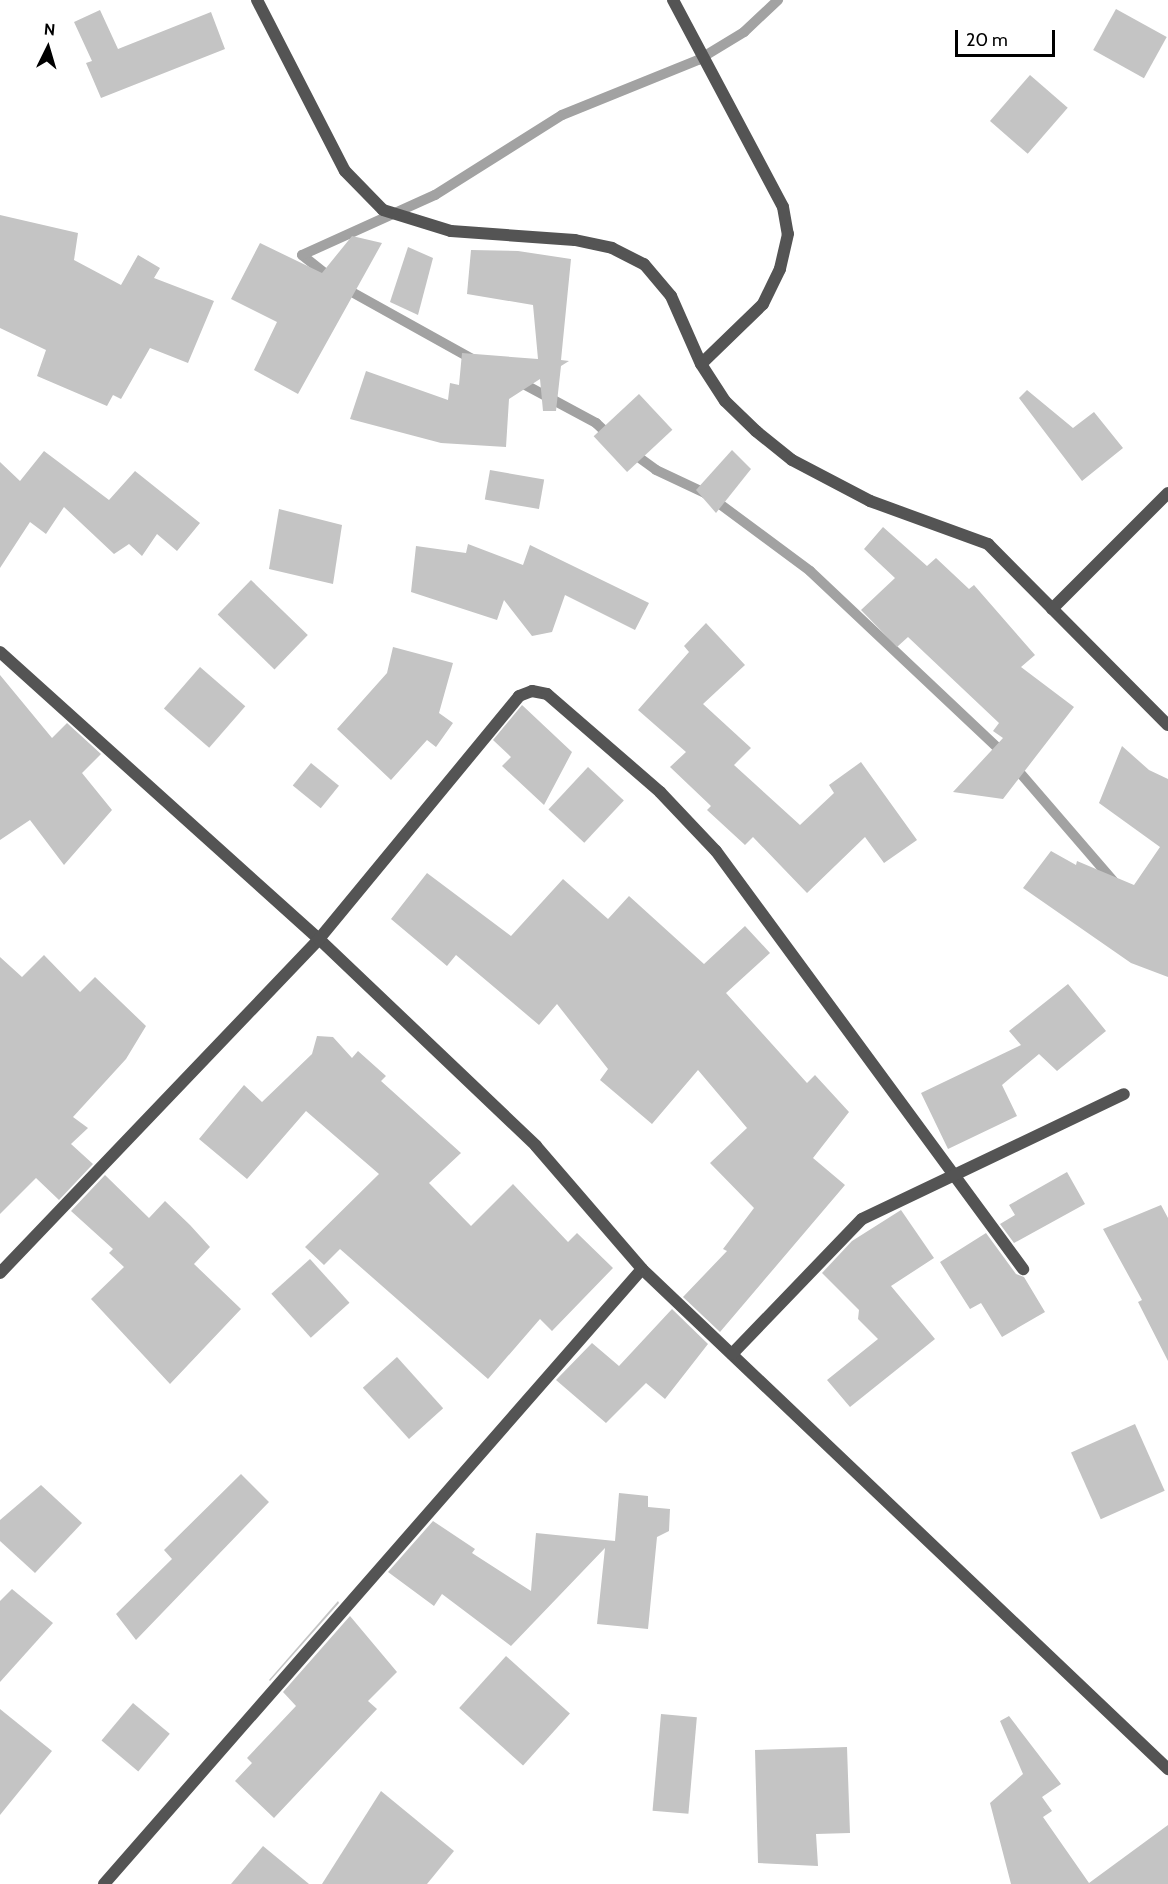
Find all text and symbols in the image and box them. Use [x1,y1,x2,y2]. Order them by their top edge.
north arrow [18,18,78,78]
scale bar [958,18,1058,56]
text: N [43,20,56,40]
text: 20 m [966,29,1008,51]

